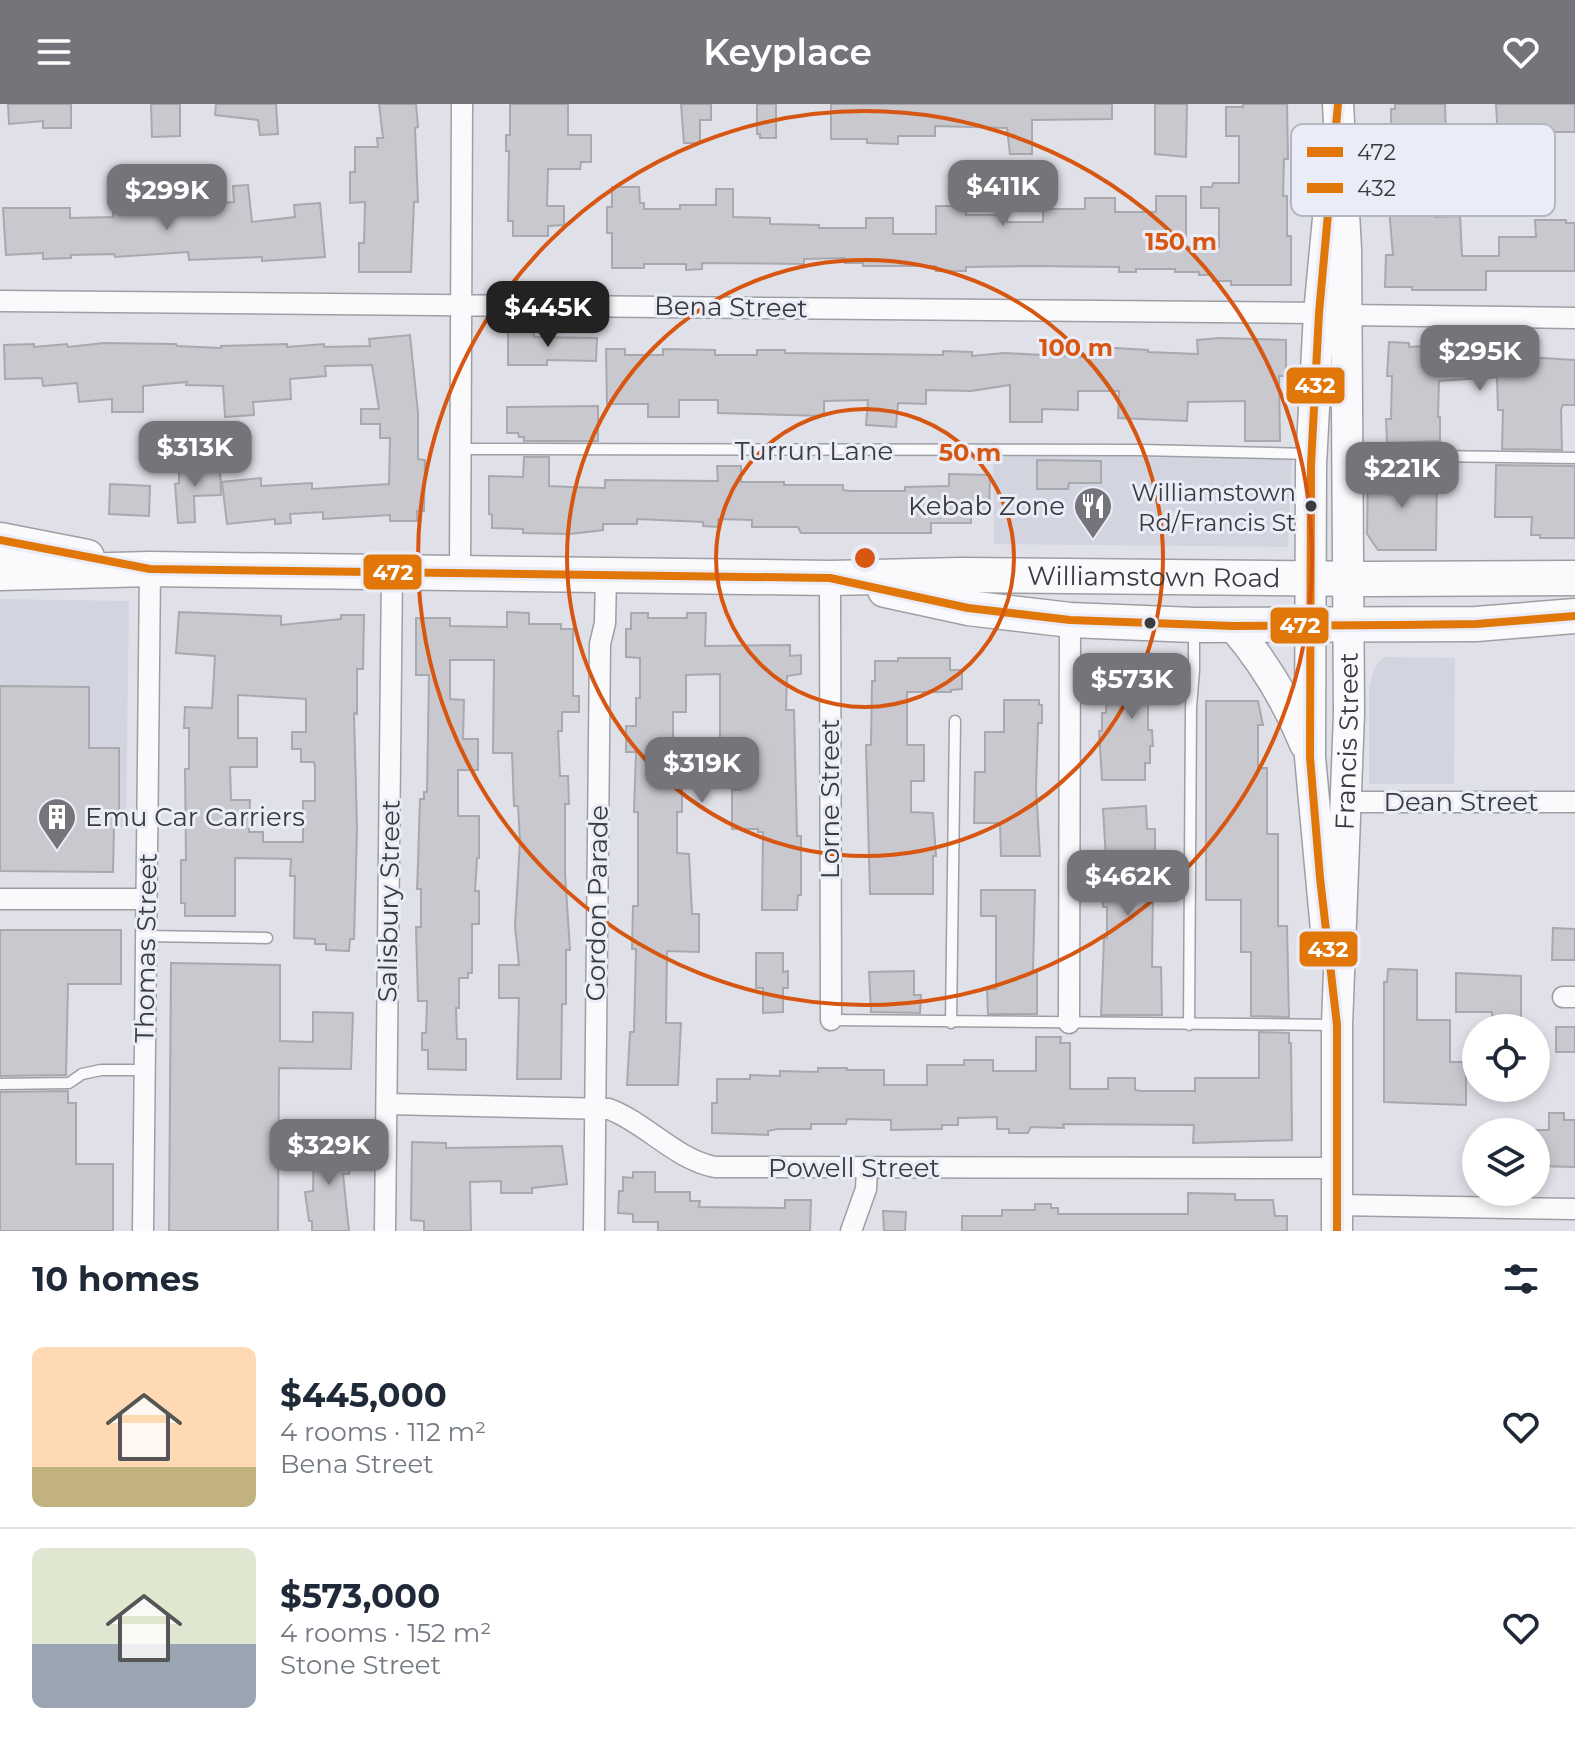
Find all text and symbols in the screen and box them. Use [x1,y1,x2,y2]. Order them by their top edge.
icon: menu [32,30,76,74]
text: Keyplace [703,30,872,74]
icon: heart [1499,30,1543,74]
legend [1291,124,1555,216]
text: 472 [1357,139,1396,166]
pin: $411K [947,160,1059,228]
pin: $299K [111,164,223,232]
text: $411K [966,170,1040,202]
text: $299K [125,174,209,206]
text: 432 [1357,175,1396,202]
text: 150 m [1145,227,1217,256]
pin: $445K [492,281,604,349]
street label: Bena Street [654,290,808,324]
text: $445K [504,291,592,323]
pin: $295K [1424,325,1536,393]
text: 100 m [1039,333,1113,362]
text: $295K [1438,335,1522,367]
line badge: 432 [1285,366,1346,405]
text: 432 [1295,372,1335,399]
pin: $313K [139,421,251,489]
text: $313K [157,431,233,463]
street label: Turrun Lane [735,435,893,467]
text: 50 m [939,438,1001,467]
pin: $221K [1346,442,1458,510]
text: $221K [1364,452,1440,484]
place label: Williamstown Rd/Francis St [1131,478,1296,537]
restaurant icon: Kebab Zone [1072,485,1114,540]
place label: Kebab Zone [908,490,1065,522]
marker: Williamstown Rd/Francis St [1303,498,1319,514]
centre of rings [851,544,879,572]
line badge: 472 [362,553,423,591]
text: 472 [373,559,413,586]
street label: Williamstown Road [1027,560,1281,594]
line badge: 472 [1269,606,1330,645]
text: 472 [1280,612,1320,639]
unlabelled marker [1142,615,1158,631]
street label: Francis Street [1329,652,1365,831]
pin: $573K [1076,653,1188,721]
text: $573K [1091,663,1173,695]
street label: Lorne Street [814,719,846,879]
pin: $319K [646,737,758,805]
text: $319K [663,747,741,779]
street label: Dean Street [1383,786,1539,818]
building icon: Emu Car Carriers [36,796,78,851]
street label: Salisbury Street [371,799,407,1003]
place label: Emu Car Carriers [85,801,305,833]
street label: Gordon Parade [579,804,615,1002]
pin: $462K [1072,850,1184,918]
street label: Thomas Street [128,853,164,1043]
text: $462K [1085,860,1171,892]
line badge: 432 [1298,930,1359,968]
text: 432 [1308,936,1348,963]
map controls [1462,1014,1550,1206]
button: locate [1462,1014,1550,1102]
button: layers [1462,1118,1550,1206]
pin: $329K [273,1119,385,1187]
text: $329K [288,1129,370,1161]
street label: Powell Street [768,1152,940,1184]
icon: filters [1499,1257,1543,1301]
text: 10 homes [32,1258,199,1300]
text: $445,000 [280,1374,447,1416]
icon: home [96,1379,192,1475]
icon: heart [1499,1405,1543,1449]
text: 4 rooms · 112 m² [280,1416,486,1448]
text: Bena Street [280,1448,434,1480]
text: $573,000 [280,1575,440,1617]
icon: home [96,1580,192,1676]
icon: heart [1499,1606,1543,1650]
text: 4 rooms · 152 m² [280,1617,491,1649]
text: Stone Street [280,1649,441,1681]

